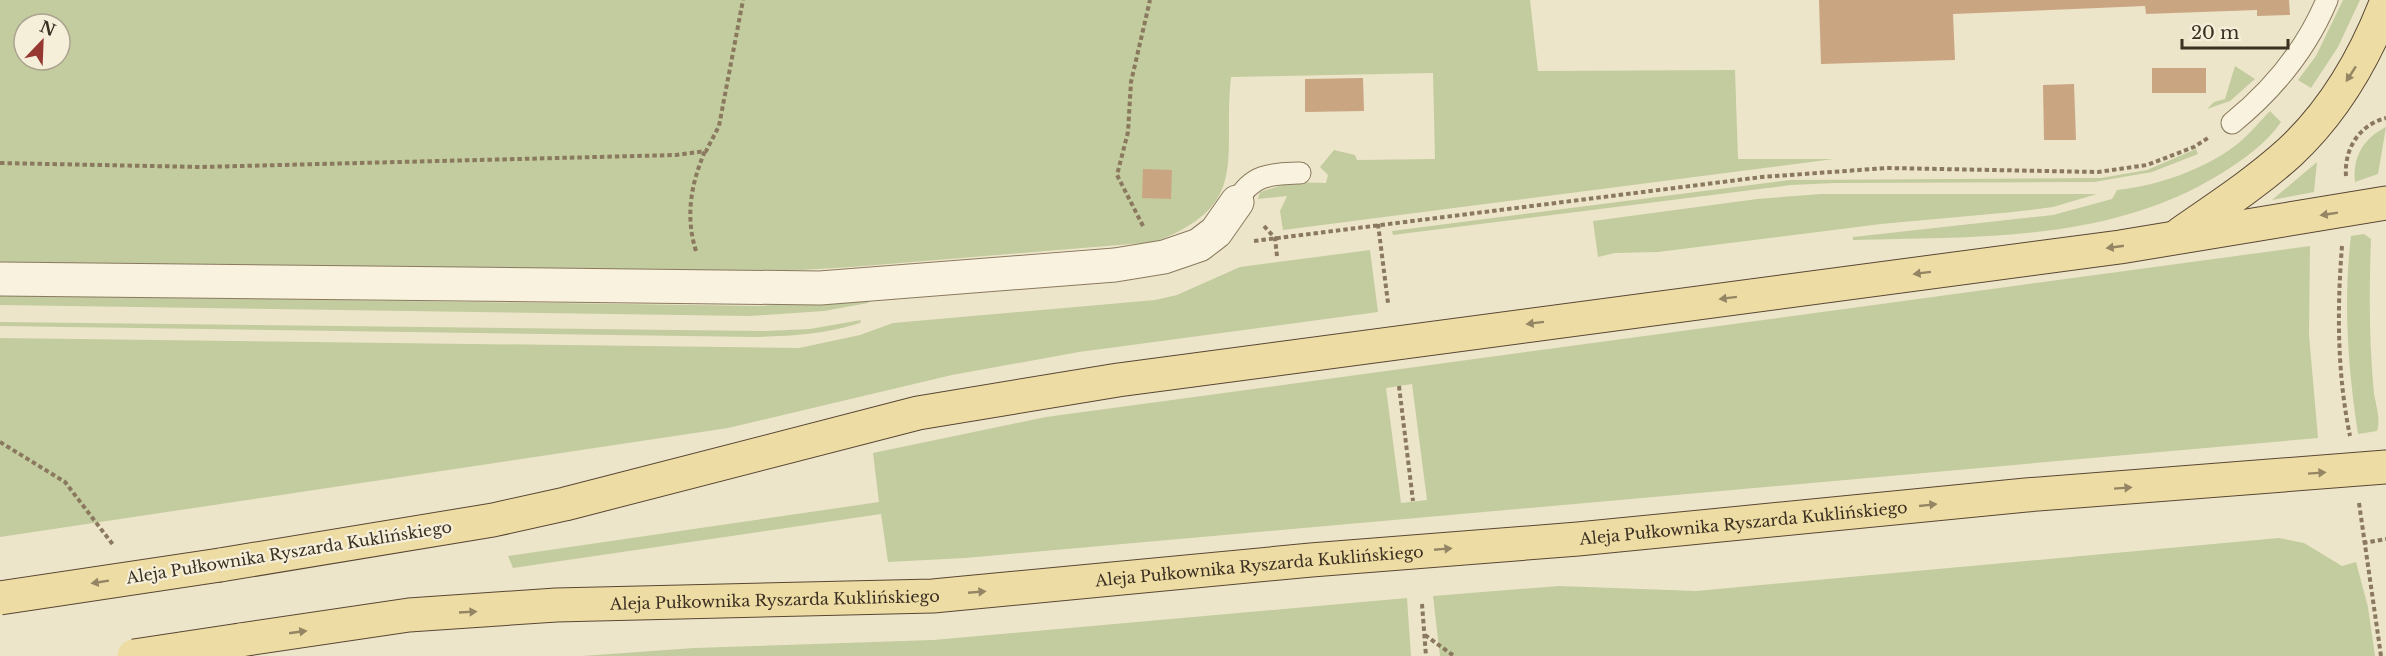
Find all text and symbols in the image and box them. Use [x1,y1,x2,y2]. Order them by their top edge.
north arrow [12,12,72,72]
scale bar [2182,12,2288,50]
text: N [37,16,59,40]
text: 20 m [2191,22,2239,44]
one-way arrow [2345,66,2356,82]
one-way arrow [2319,210,2338,219]
one-way arrow [2105,243,2124,252]
one-way arrow [1912,268,1931,278]
one-way arrow [1719,293,1738,303]
one-way arrow [1525,319,1544,328]
one-way arrow [2308,468,2327,478]
one-way arrow [2113,483,2132,492]
street label: Aleja Pułkownika Ryszarda Kuklińskiego [1577,497,1908,549]
one-way arrow [1919,500,1938,510]
street label: Aleja Pułkownika Ryszarda Kuklińskiego [124,516,453,588]
street label: Aleja Pułkownika Ryszarda Kuklińskiego [1093,541,1424,591]
one-way arrow [1434,545,1453,554]
one-way arrow [90,578,109,587]
street label: Aleja Pułkownika Ryszarda Kuklińskiego [609,585,940,614]
one-way arrow [968,587,987,597]
one-way arrow [458,607,477,616]
one-way arrow [288,627,307,636]

